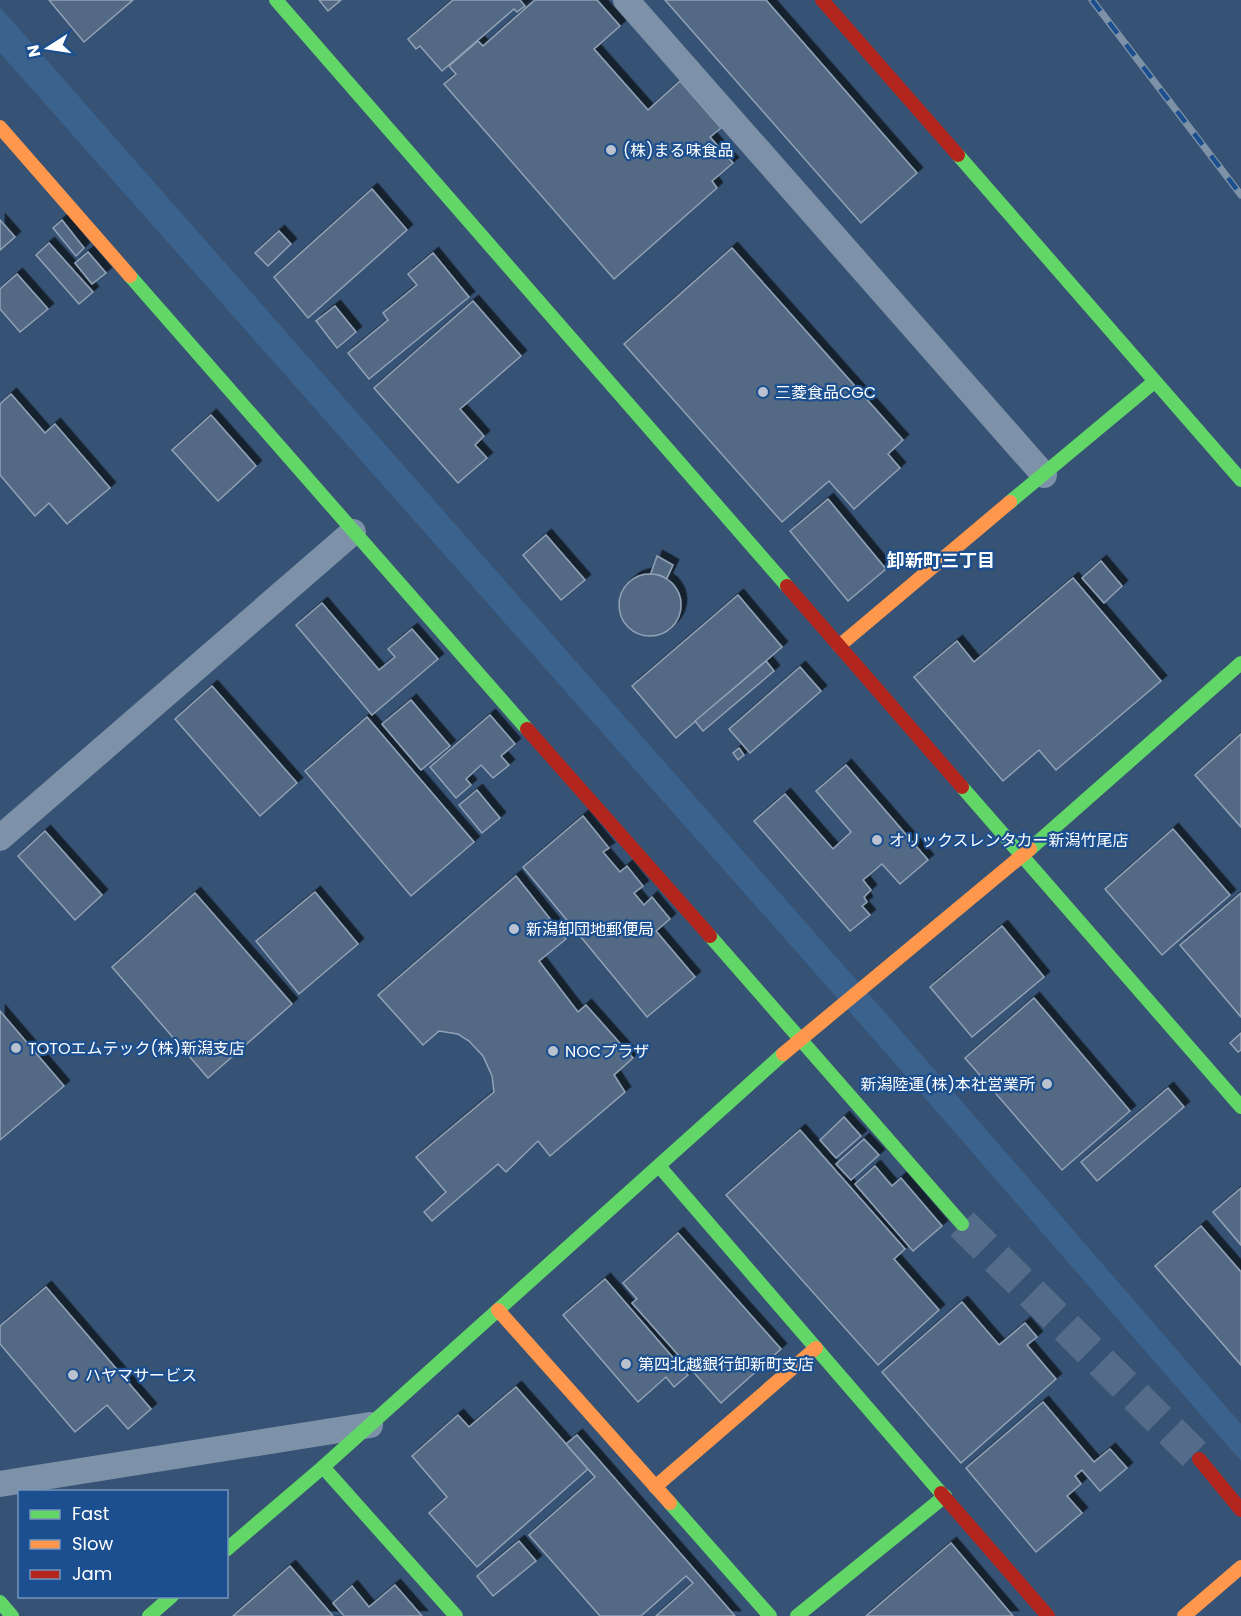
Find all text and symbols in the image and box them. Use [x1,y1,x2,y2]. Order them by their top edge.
north arrow [18,18,78,78]
text: N [21,43,46,59]
place label: (株)まる味食品 [623,139,734,162]
marker: (株)まる味食品 [604,143,618,157]
place label: 三菱食品CGC [775,381,876,404]
marker: 三菱食品CGC [756,385,770,399]
district label: 卸新町三丁目 [887,548,995,573]
place label: オリックスレンタカー新潟竹尾店 [889,829,1129,852]
marker: オリックスレンタカー新潟竹尾店 [870,833,884,847]
place label: 新潟卸団地郵便局 [526,918,654,941]
marker: 新潟卸団地郵便局 [507,922,521,936]
place label: TOTOエムテック(株)新潟支店 [28,1037,245,1060]
place label: NOCプラザ [565,1040,649,1063]
marker: TOTOエムテック(株)新潟支店 [9,1041,23,1055]
marker: NOCプラザ [546,1044,560,1058]
place label: 新潟陸運(株)本社営業所 [860,1073,1035,1096]
marker: 新潟陸運(株)本社営業所 [1040,1077,1054,1091]
place label: 第四北越銀行卸新町支店 [638,1353,814,1376]
marker: 第四北越銀行卸新町支店 [619,1357,633,1371]
place label: ハヤマサービス [85,1364,197,1387]
marker: ハヤマサービス [66,1368,80,1382]
legend [18,1490,228,1598]
text: Fast [72,1501,109,1526]
text: Slow [72,1531,114,1556]
text: Jam [72,1561,112,1586]

